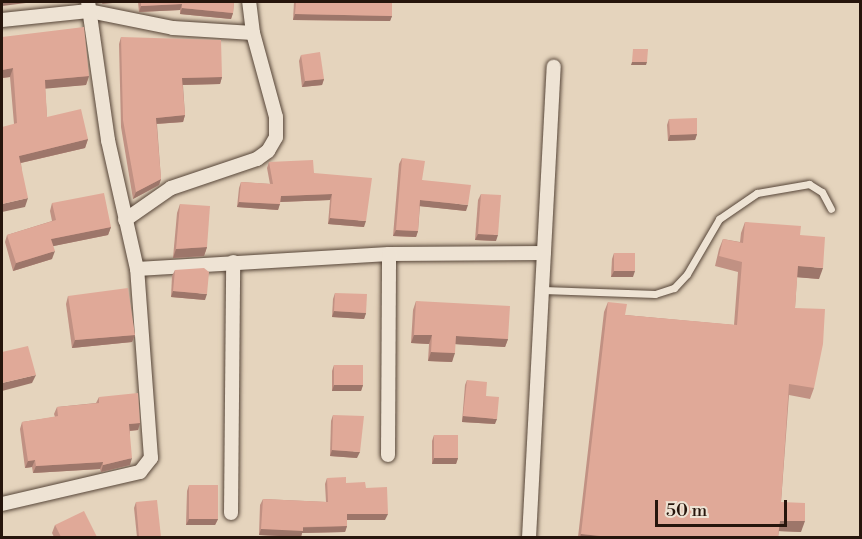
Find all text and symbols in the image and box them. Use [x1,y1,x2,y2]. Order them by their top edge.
scale bar [658,488,790,526]
text: 50 m [666,499,707,522]

